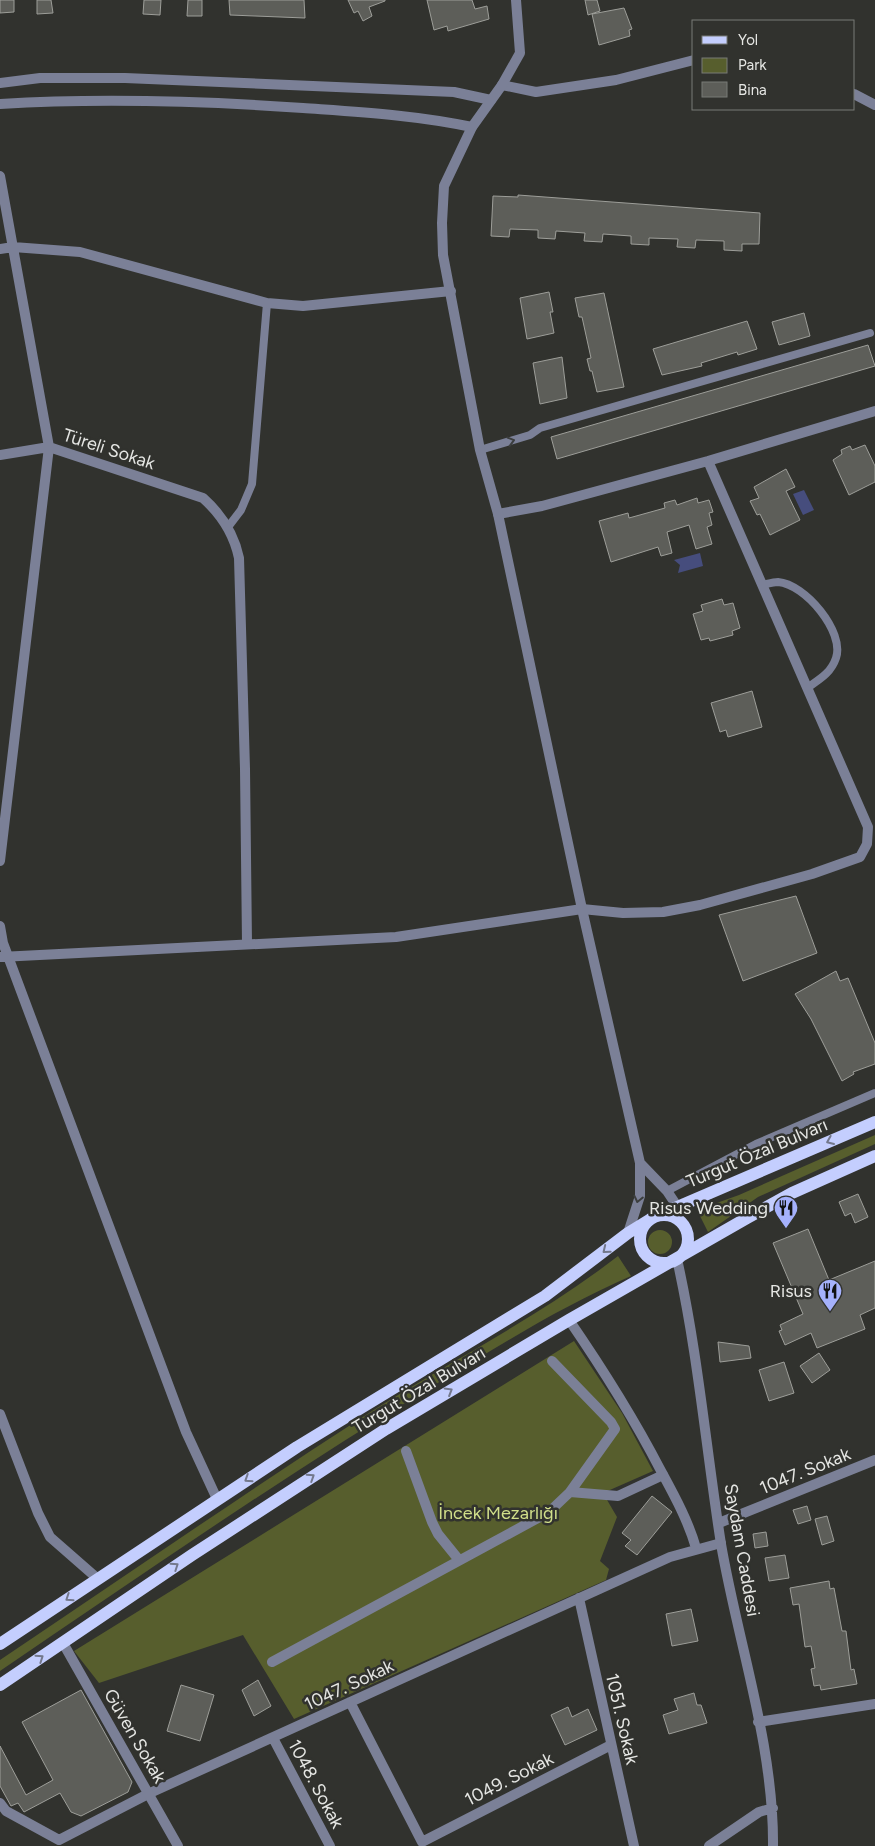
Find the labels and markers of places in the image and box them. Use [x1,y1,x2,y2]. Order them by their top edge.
restaurant icon: Risus Wedding [773,1195,799,1229]
place label: Risus Wedding [649,1197,768,1219]
restaurant icon: Risus [817,1278,843,1312]
place label: Risus [770,1280,812,1302]

